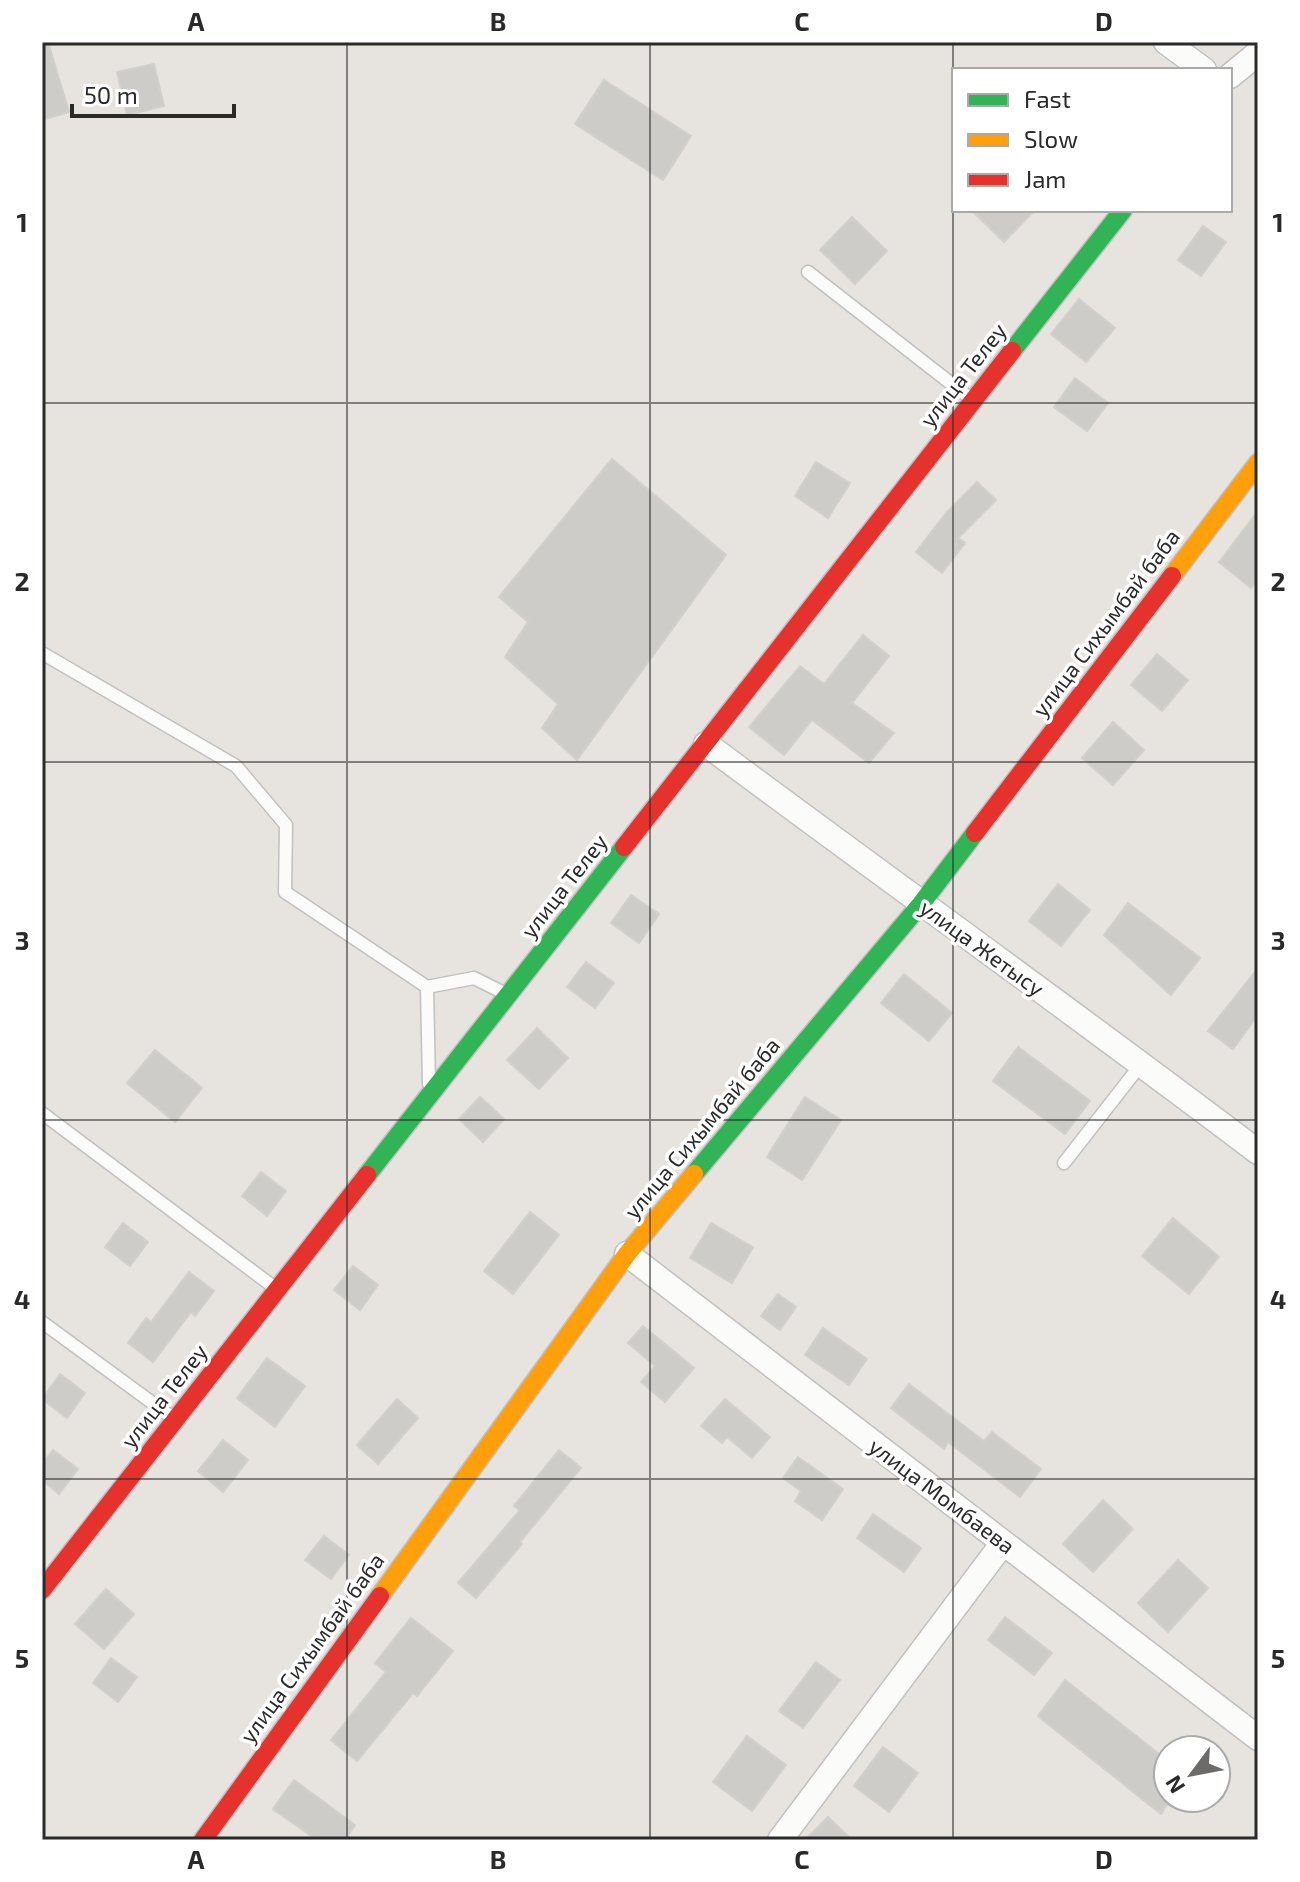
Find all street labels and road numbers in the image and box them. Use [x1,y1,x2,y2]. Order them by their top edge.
street label: улица Телеу [914,317,1012,432]
street label: улица Сихымбай баба [1026,524,1185,722]
street label: улица Телеу [515,828,613,943]
street label: улица Жетысу [915,894,1050,1002]
street label: улица Сихымбай баба [618,1032,785,1224]
street label: улица Телеу [115,1338,213,1453]
street label: улица Момбаева [864,1432,1021,1559]
street label: улица Сихымбай баба [234,1548,390,1748]

